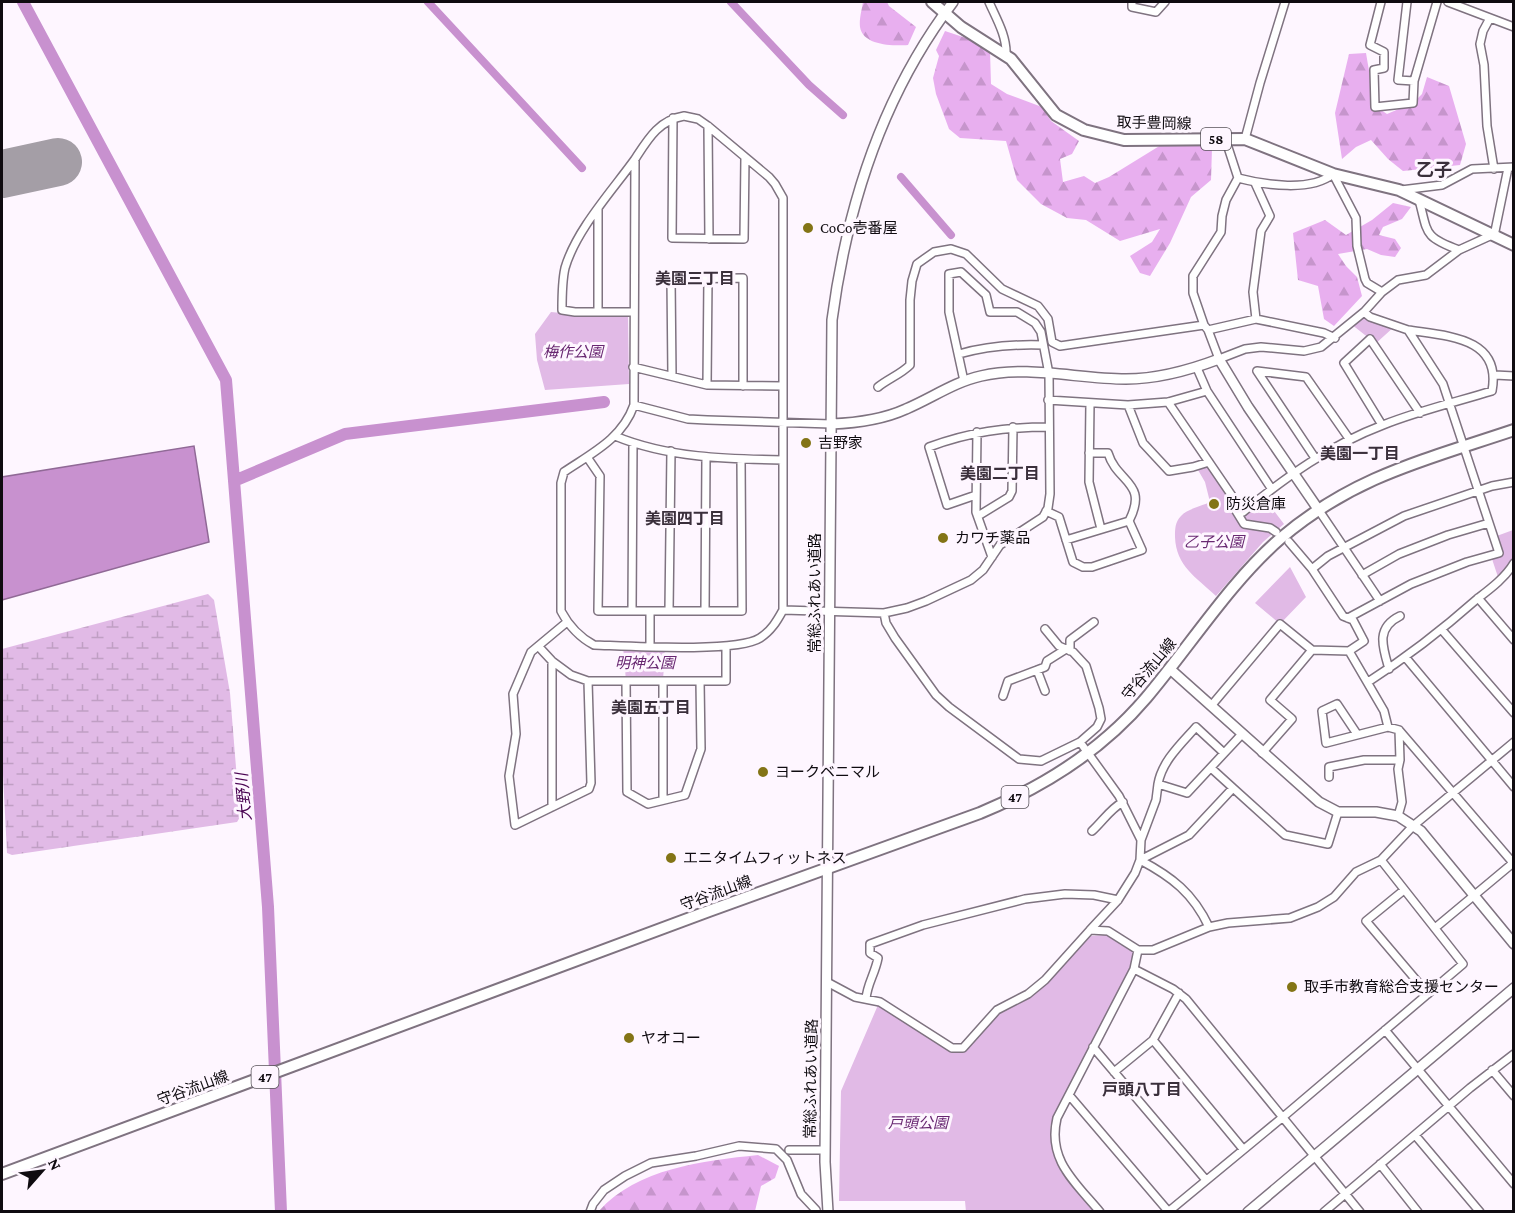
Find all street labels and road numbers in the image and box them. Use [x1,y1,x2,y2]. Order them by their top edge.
street label: 取手豊岡線 [1116,114,1192,132]
road number: 58 [1201,128,1231,150]
street label: 常総ふれあい道路 [807,533,823,653]
street label: 守谷流山線 [1119,635,1179,703]
road number: 47 [1002,786,1028,808]
street label: 守谷流山線 [678,873,754,913]
street label: 常総ふれあい道路 [802,1019,820,1139]
road number: 47 [252,1066,278,1088]
street label: 守谷流山線 [155,1068,231,1108]

